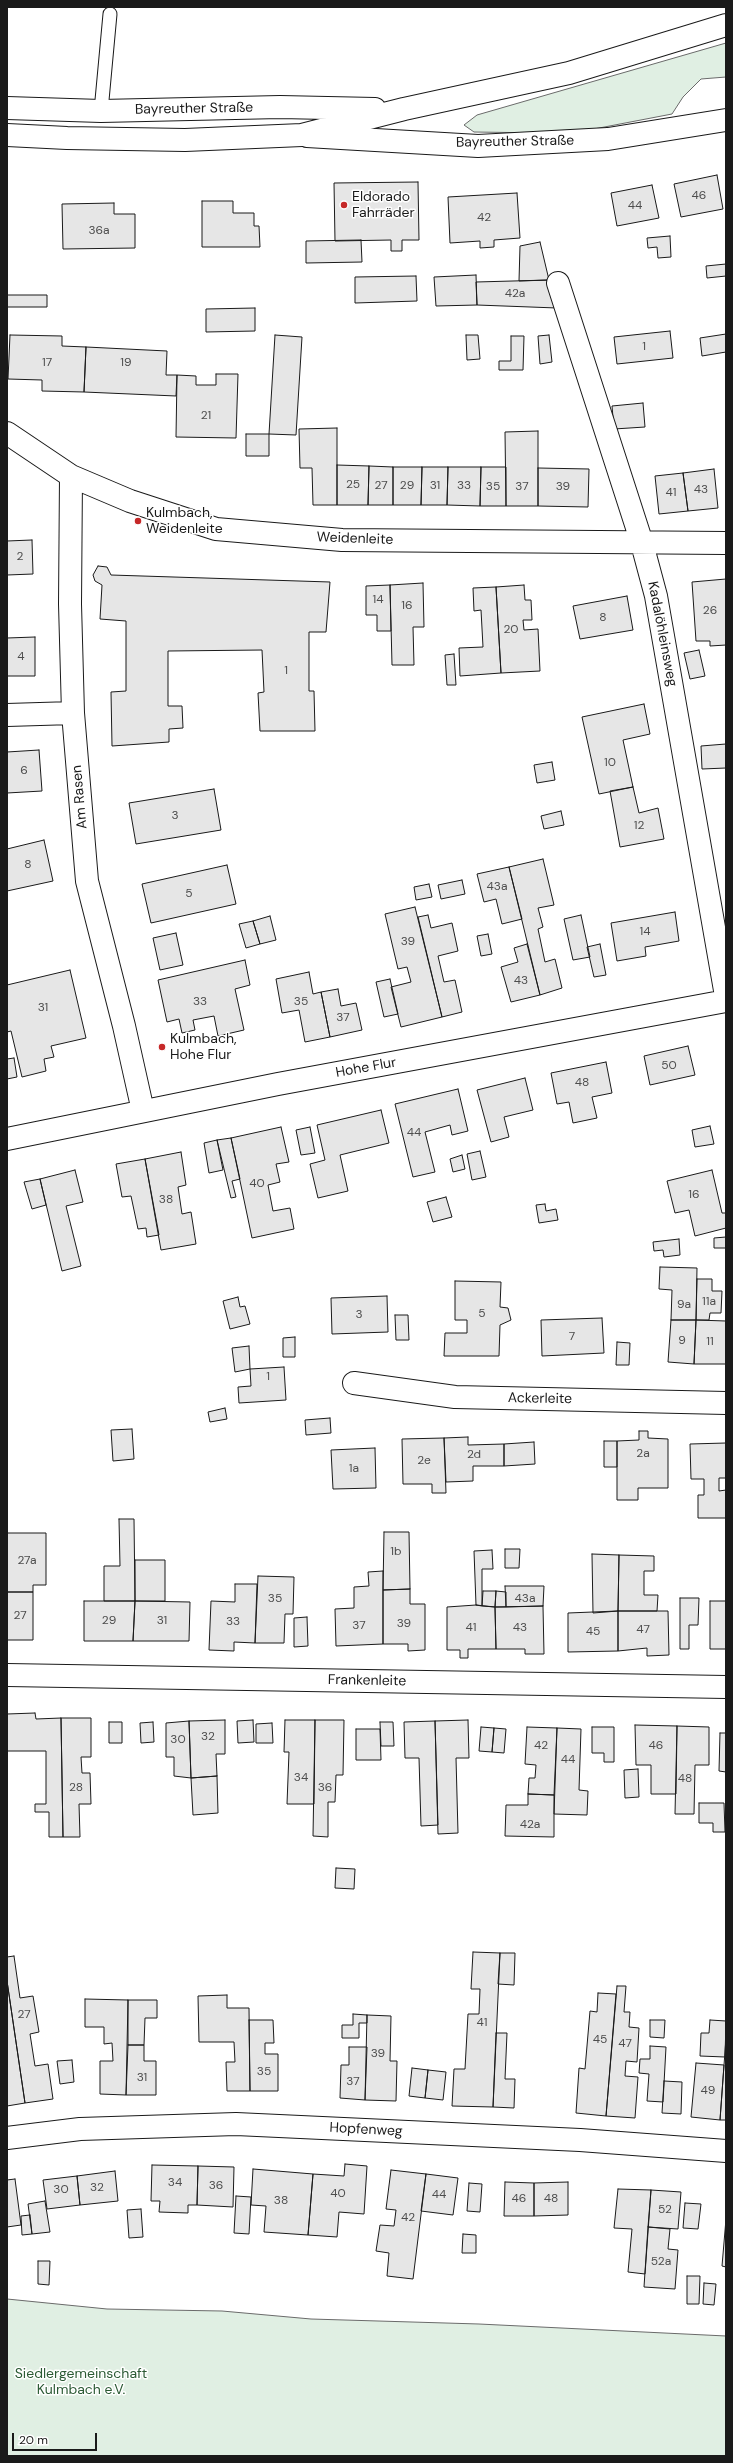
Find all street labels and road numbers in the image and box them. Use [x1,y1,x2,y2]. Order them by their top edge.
street label: Bayreuther Straße [135,100,253,118]
street label: Bayreuther Straße [456,133,574,151]
street label: Weidenleite [316,529,394,549]
street label: Kadalöhleinsweg [644,580,680,688]
street label: Am Rasen [69,764,91,830]
street label: Hohe Flur [334,1054,398,1082]
street label: Ackerleite [508,1390,572,1408]
street label: Frankenleite [328,1672,406,1690]
street label: Hopfenweg [329,2120,403,2140]

